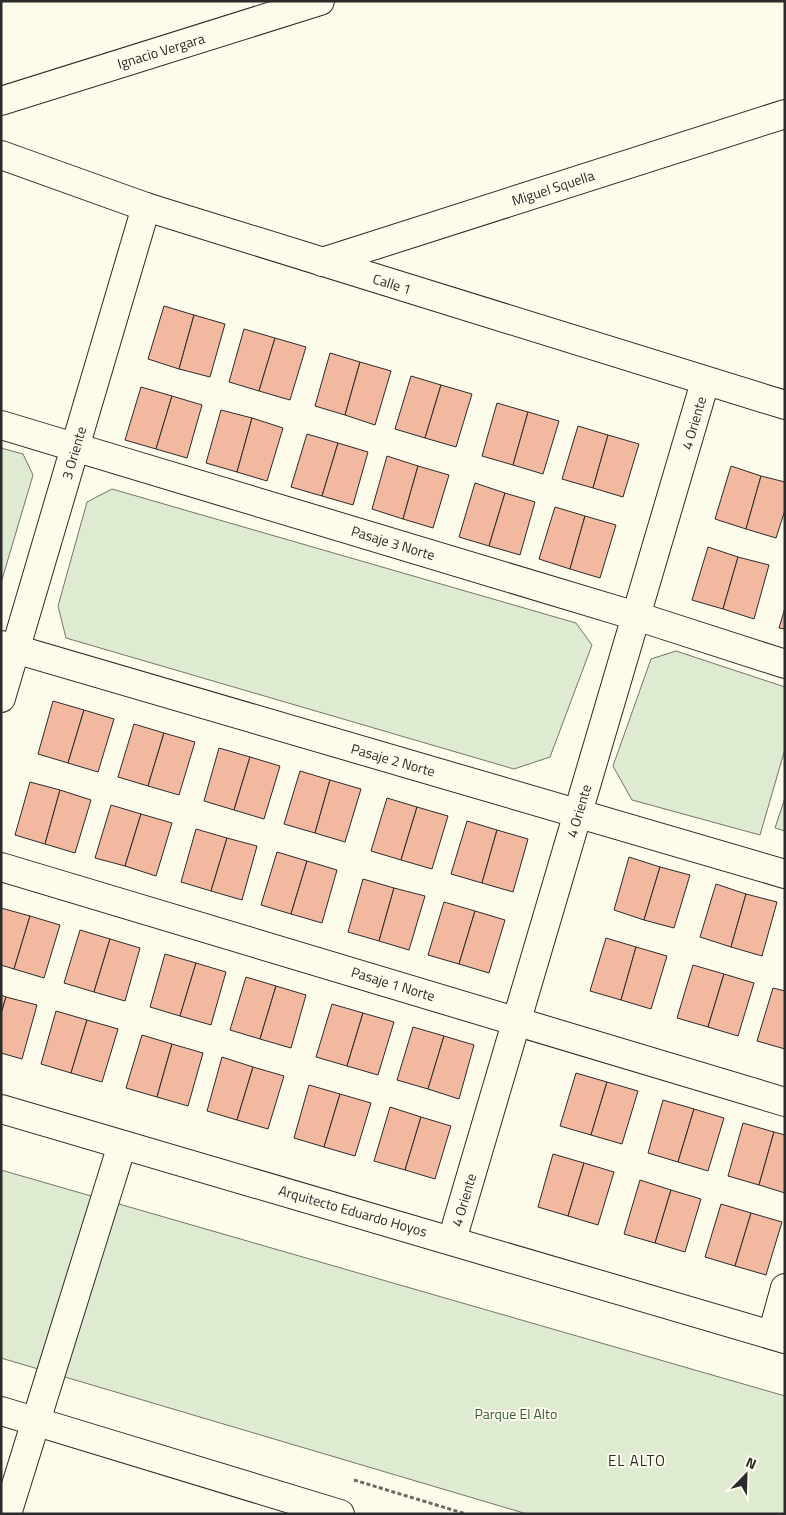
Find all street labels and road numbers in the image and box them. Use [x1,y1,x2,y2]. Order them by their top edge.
street label: Ignacio Vergara [115,27,207,74]
street label: Miguel Squella [509,164,597,211]
street label: Calle 1 [370,268,414,299]
street label: 4 Oriente [676,394,711,452]
street label: 3 Oriente [56,424,91,482]
street label: Pasaje 3 Norte [349,520,438,565]
street label: Pasaje 2 Norte [349,738,438,782]
street label: 4 Oriente [561,782,596,840]
street label: Pasaje 1 Norte [349,961,438,1006]
street label: 4 Oriente [446,1171,481,1229]
street label: Arquitecto Eduardo Hoyos [276,1179,430,1242]

